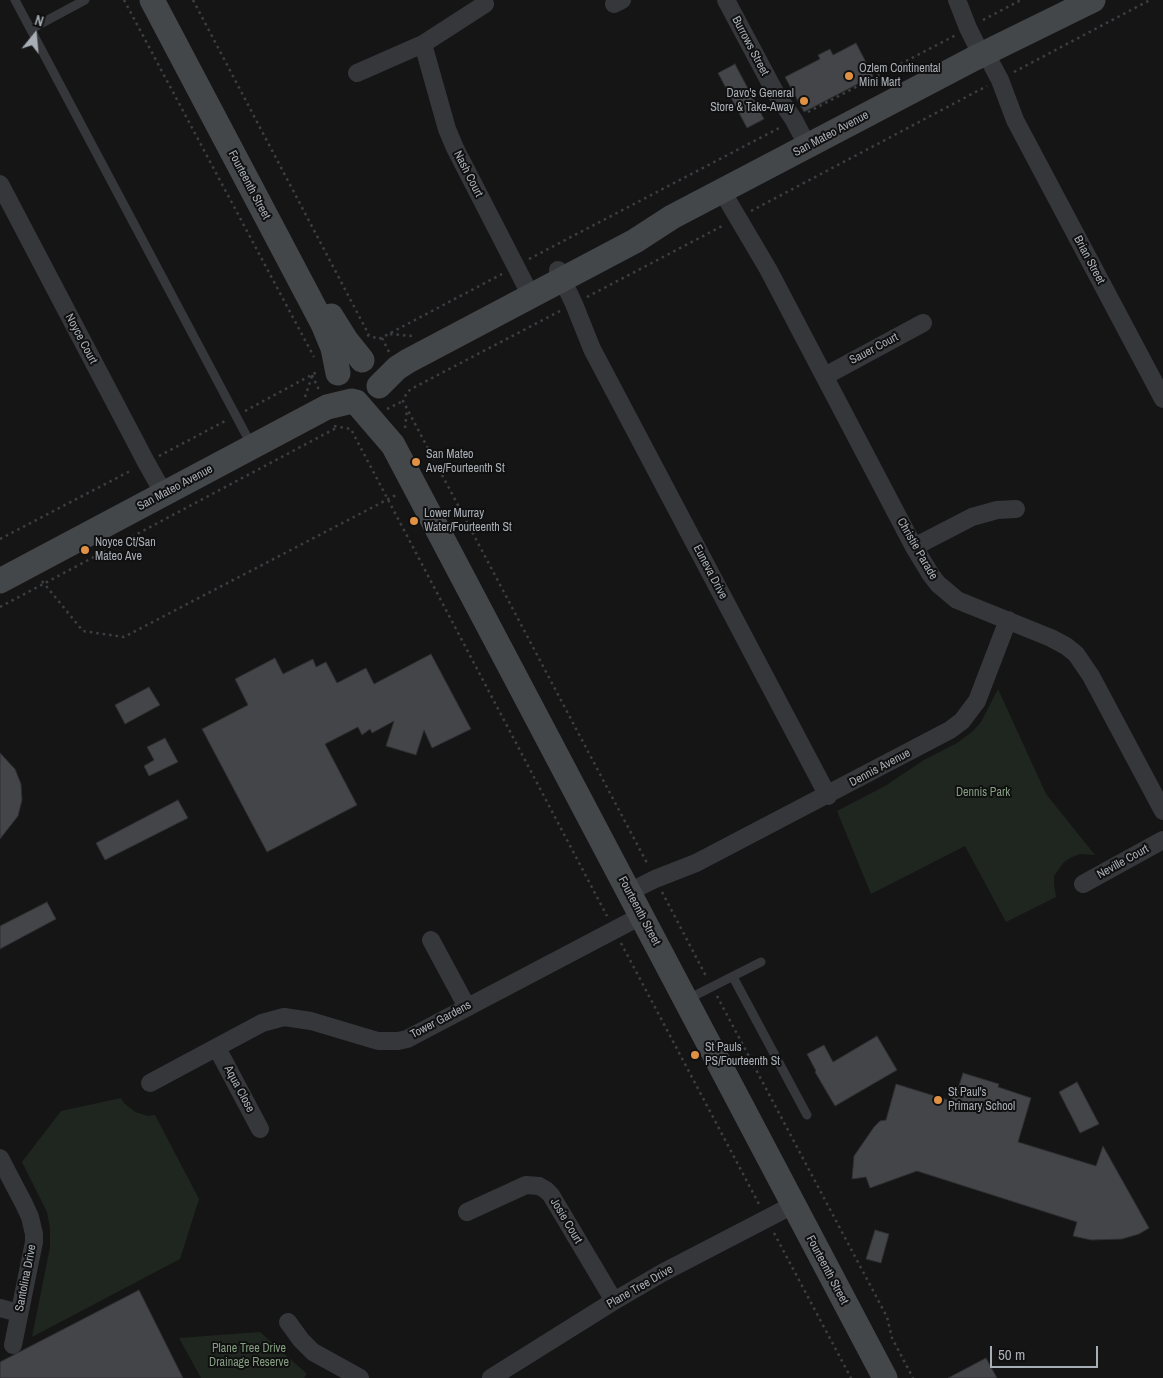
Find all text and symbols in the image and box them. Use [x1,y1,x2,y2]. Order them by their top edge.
north arrow [10,10,60,60]
text: N [33,11,46,30]
street label: Burrows Street [728,14,772,78]
place label: Ozlem Continental Mini Mart [859,62,940,90]
marker: Ozlem Continental Mini Mart [843,70,855,82]
place label: Davo's General Store & Take-Away [710,87,794,115]
marker: Davo's General Store & Take-Away [798,95,810,107]
street label: San Mateo Avenue [791,108,871,160]
street label: Fourteenth Street [225,148,273,222]
street label: Nash Court [450,149,486,199]
street label: Brian Street [1070,233,1108,287]
street label: Noyce Court [62,311,100,367]
street label: Sauer Court [847,330,901,368]
place label: San Mateo Ave/Fourteenth St [426,448,505,476]
marker: San Mateo Ave/Fourteenth St [410,456,422,468]
street label: San Mateo Avenue [135,462,215,514]
place label: Lower Murray Water/Fourteenth St [424,507,512,535]
marker: Lower Murray Water/Fourteenth St [408,515,420,527]
street label: Christie Parade [894,516,940,582]
place label: Noyce Ct/San Mateo Ave [95,536,156,564]
street label: Euneva Drive [690,542,730,602]
marker: Noyce Ct/San Mateo Ave [79,544,91,556]
street label: Dennis Avenue [847,746,913,790]
park label: Dennis Park [956,786,1010,800]
street label: Neville Court [1095,842,1151,882]
street label: Fourteenth Street [615,874,663,948]
street label: Tower Gardens [408,998,474,1042]
place label: St Pauls PS/Fourteenth St [705,1041,780,1069]
marker: St Pauls PS/Fourteenth St [689,1049,701,1061]
street label: Aqua Close [221,1063,257,1115]
place label: St Paul's Primary School [948,1086,1015,1114]
marker: St Paul's Primary School [932,1094,944,1106]
street label: Josie Court [547,1196,585,1246]
street label: Fourteenth Street [803,1233,851,1307]
street label: Santolina Drive [12,1243,40,1313]
street label: Plane Tree Drive [604,1262,676,1312]
scale bar [993,1336,1100,1368]
park label: Plane Tree Drive Drainage Reserve [209,1342,289,1370]
text: 50 m [998,1344,1025,1365]

